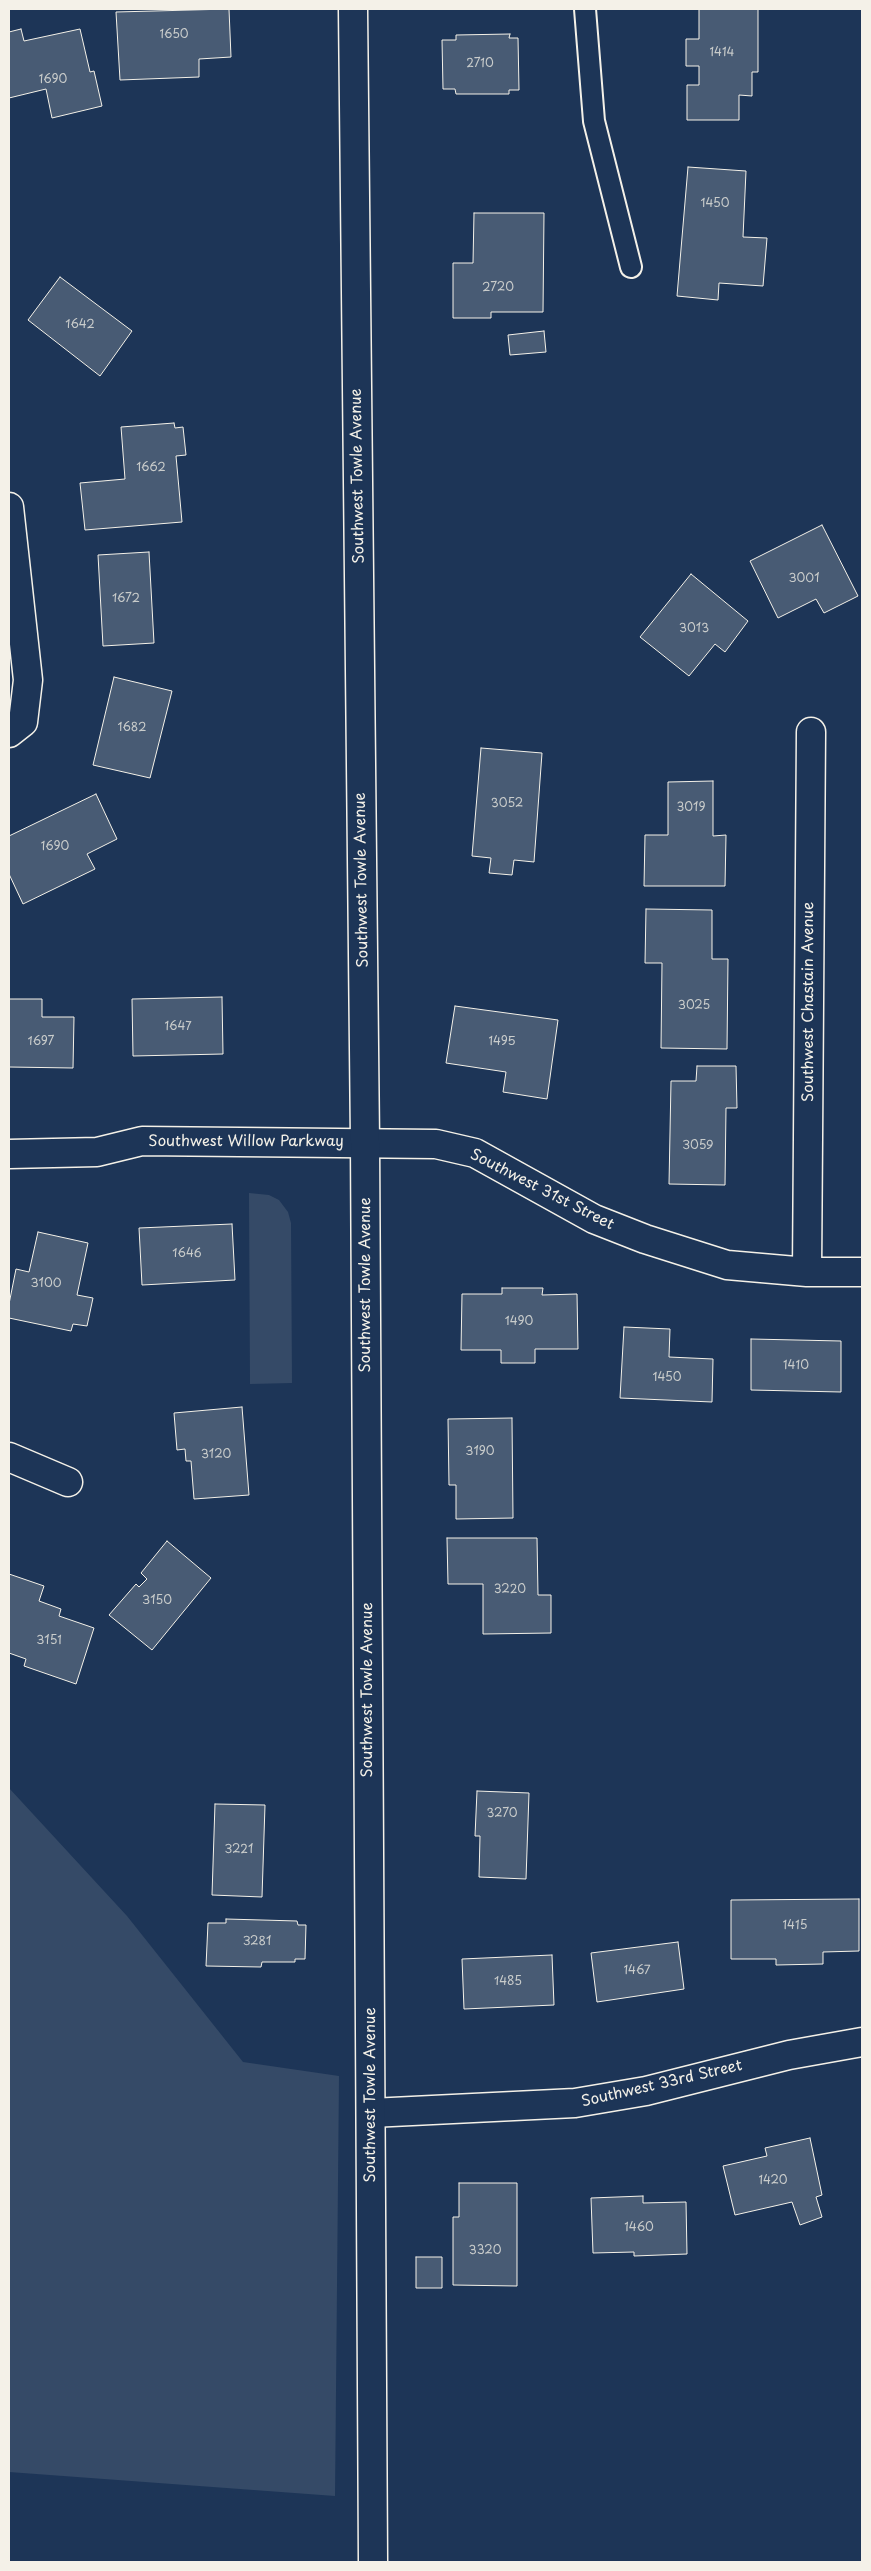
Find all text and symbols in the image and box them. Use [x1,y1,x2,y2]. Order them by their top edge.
house number: 1650 [159,28,189,42]
house number: 1414 [709,46,735,60]
house number: 2710 [466,57,494,71]
house number: 1690 [39,73,67,87]
house number: 1450 [701,197,729,211]
house number: 2720 [482,281,514,295]
house number: 1642 [65,318,95,332]
street label: Southwest Towle Avenue [347,388,369,564]
house number: 1662 [136,461,166,475]
house number: 3001 [788,572,820,586]
house number: 1672 [112,592,140,606]
house number: 3013 [679,622,709,636]
house number: 1682 [118,721,146,735]
street label: Southwest Towle Avenue [351,792,373,968]
house number: 3052 [491,797,523,811]
house number: 3019 [677,801,705,815]
house number: 1690 [41,840,69,854]
street label: Southwest Chastain Avenue [800,902,818,1102]
house number: 3025 [678,999,710,1013]
house number: 1647 [164,1020,192,1034]
house number: 1697 [28,1035,54,1049]
house number: 1495 [489,1035,515,1049]
street label: Southwest Willow Parkway [148,1133,344,1151]
house number: 3059 [682,1139,714,1153]
street label: Southwest 31st Street [467,1146,617,1234]
street label: Southwest Towle Avenue [357,1197,375,1373]
house number: 1646 [172,1247,202,1261]
house number: 3100 [30,1277,62,1291]
house number: 1490 [505,1315,533,1329]
house number: 1410 [783,1359,809,1373]
house number: 1450 [653,1371,681,1385]
house number: 3190 [465,1445,495,1459]
house number: 3120 [201,1448,231,1462]
house number: 3220 [494,1583,526,1597]
house number: 3150 [142,1594,172,1608]
street label: Southwest Towle Avenue [359,1602,377,1778]
house number: 3151 [36,1634,62,1648]
house number: 3270 [486,1807,518,1821]
house number: 3221 [224,1843,254,1857]
house number: 1415 [783,1919,807,1933]
house number: 3281 [243,1935,271,1949]
house number: 1467 [623,1964,651,1978]
house number: 1485 [494,1975,522,1989]
street label: Southwest Towle Avenue [362,2007,380,2183]
street label: Southwest 33rd Street [580,2057,744,2111]
house number: 1420 [758,2174,788,2188]
house number: 1460 [624,2221,654,2235]
house number: 3320 [469,2244,501,2258]

